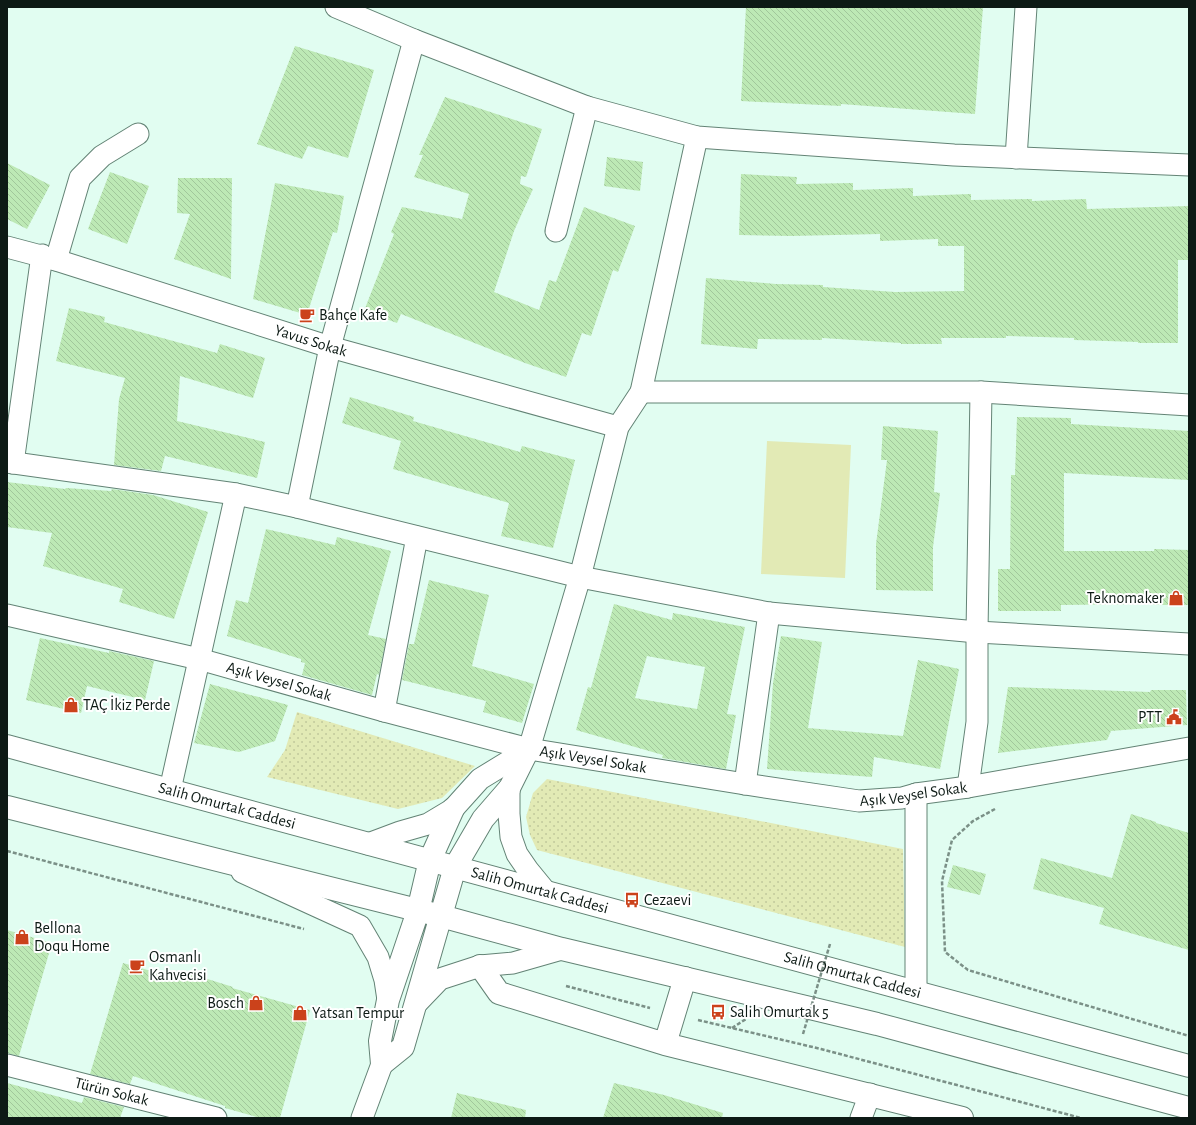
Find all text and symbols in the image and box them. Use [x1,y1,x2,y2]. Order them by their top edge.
cafe icon: Bahçe Kafe [298,306,316,324]
place label: Bahçe Kafe [319,307,387,323]
street label: Yavus Sokak [273,322,349,360]
shop icon: Teknomaker [1167,589,1185,607]
place label: Teknomaker [1087,590,1165,606]
street label: Aşık Veysel Sokak [225,659,334,704]
place label: TAÇ İkiz Perde [83,695,170,713]
shop icon: TAÇ İkiz Perde [62,696,80,714]
public building icon: PTT [1165,708,1183,726]
place label: PTT [1138,709,1162,725]
street label: Aşık Veysel Sokak [538,743,649,776]
street label: Salih Omurtak Caddesi [157,779,297,832]
street label: Aşık Veysel Sokak [859,779,969,809]
street label: Salih Omurtak Caddesi [469,864,610,916]
bus stop icon: Cezaevi [623,891,641,909]
place label: Cezaevi [644,892,691,908]
place label: Bellona Doqu Home [34,920,110,954]
shop icon: Bellona Doqu Home [13,928,31,946]
place label: Osmanlı Kahvecisi [149,949,207,983]
street label: Salih Omurtak Caddesi [782,949,923,1001]
cafe icon: Osmanlı Kahvecisi [128,957,146,975]
shop icon: Bosch [247,994,265,1012]
place label: Bosch [207,995,244,1011]
bus stop icon: Salih Omurtak 5 [709,1003,727,1021]
shop icon: Yatsan Tempur [291,1004,309,1022]
place label: Salih Omurtak 5 [730,1004,829,1020]
place label: Yatsan Tempur [312,1005,405,1021]
street label: Türün Sokak [73,1075,151,1109]

